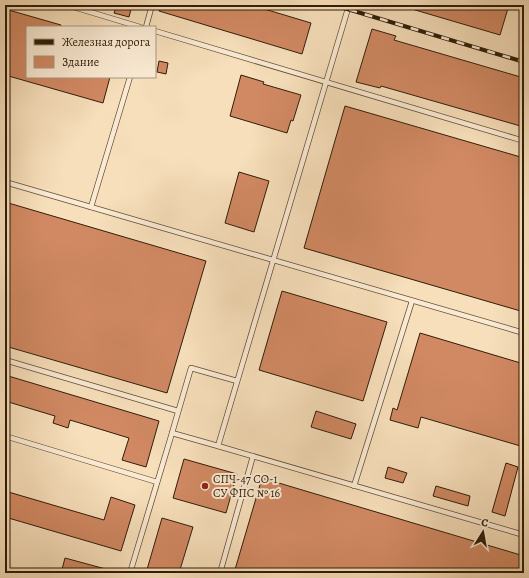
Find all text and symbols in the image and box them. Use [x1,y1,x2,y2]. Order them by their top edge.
legend [26,26,156,78]
text: Железная дорога [62,34,151,50]
text: Здание [62,54,99,70]
place label: СПЧ-47 СО-1 СУ ФПС № 16 [213,471,281,501]
marker: СПЧ-47 СО-1 СУ ФПС № 16 [200,481,210,491]
north arrow [463,512,503,552]
text: С [480,515,490,531]

